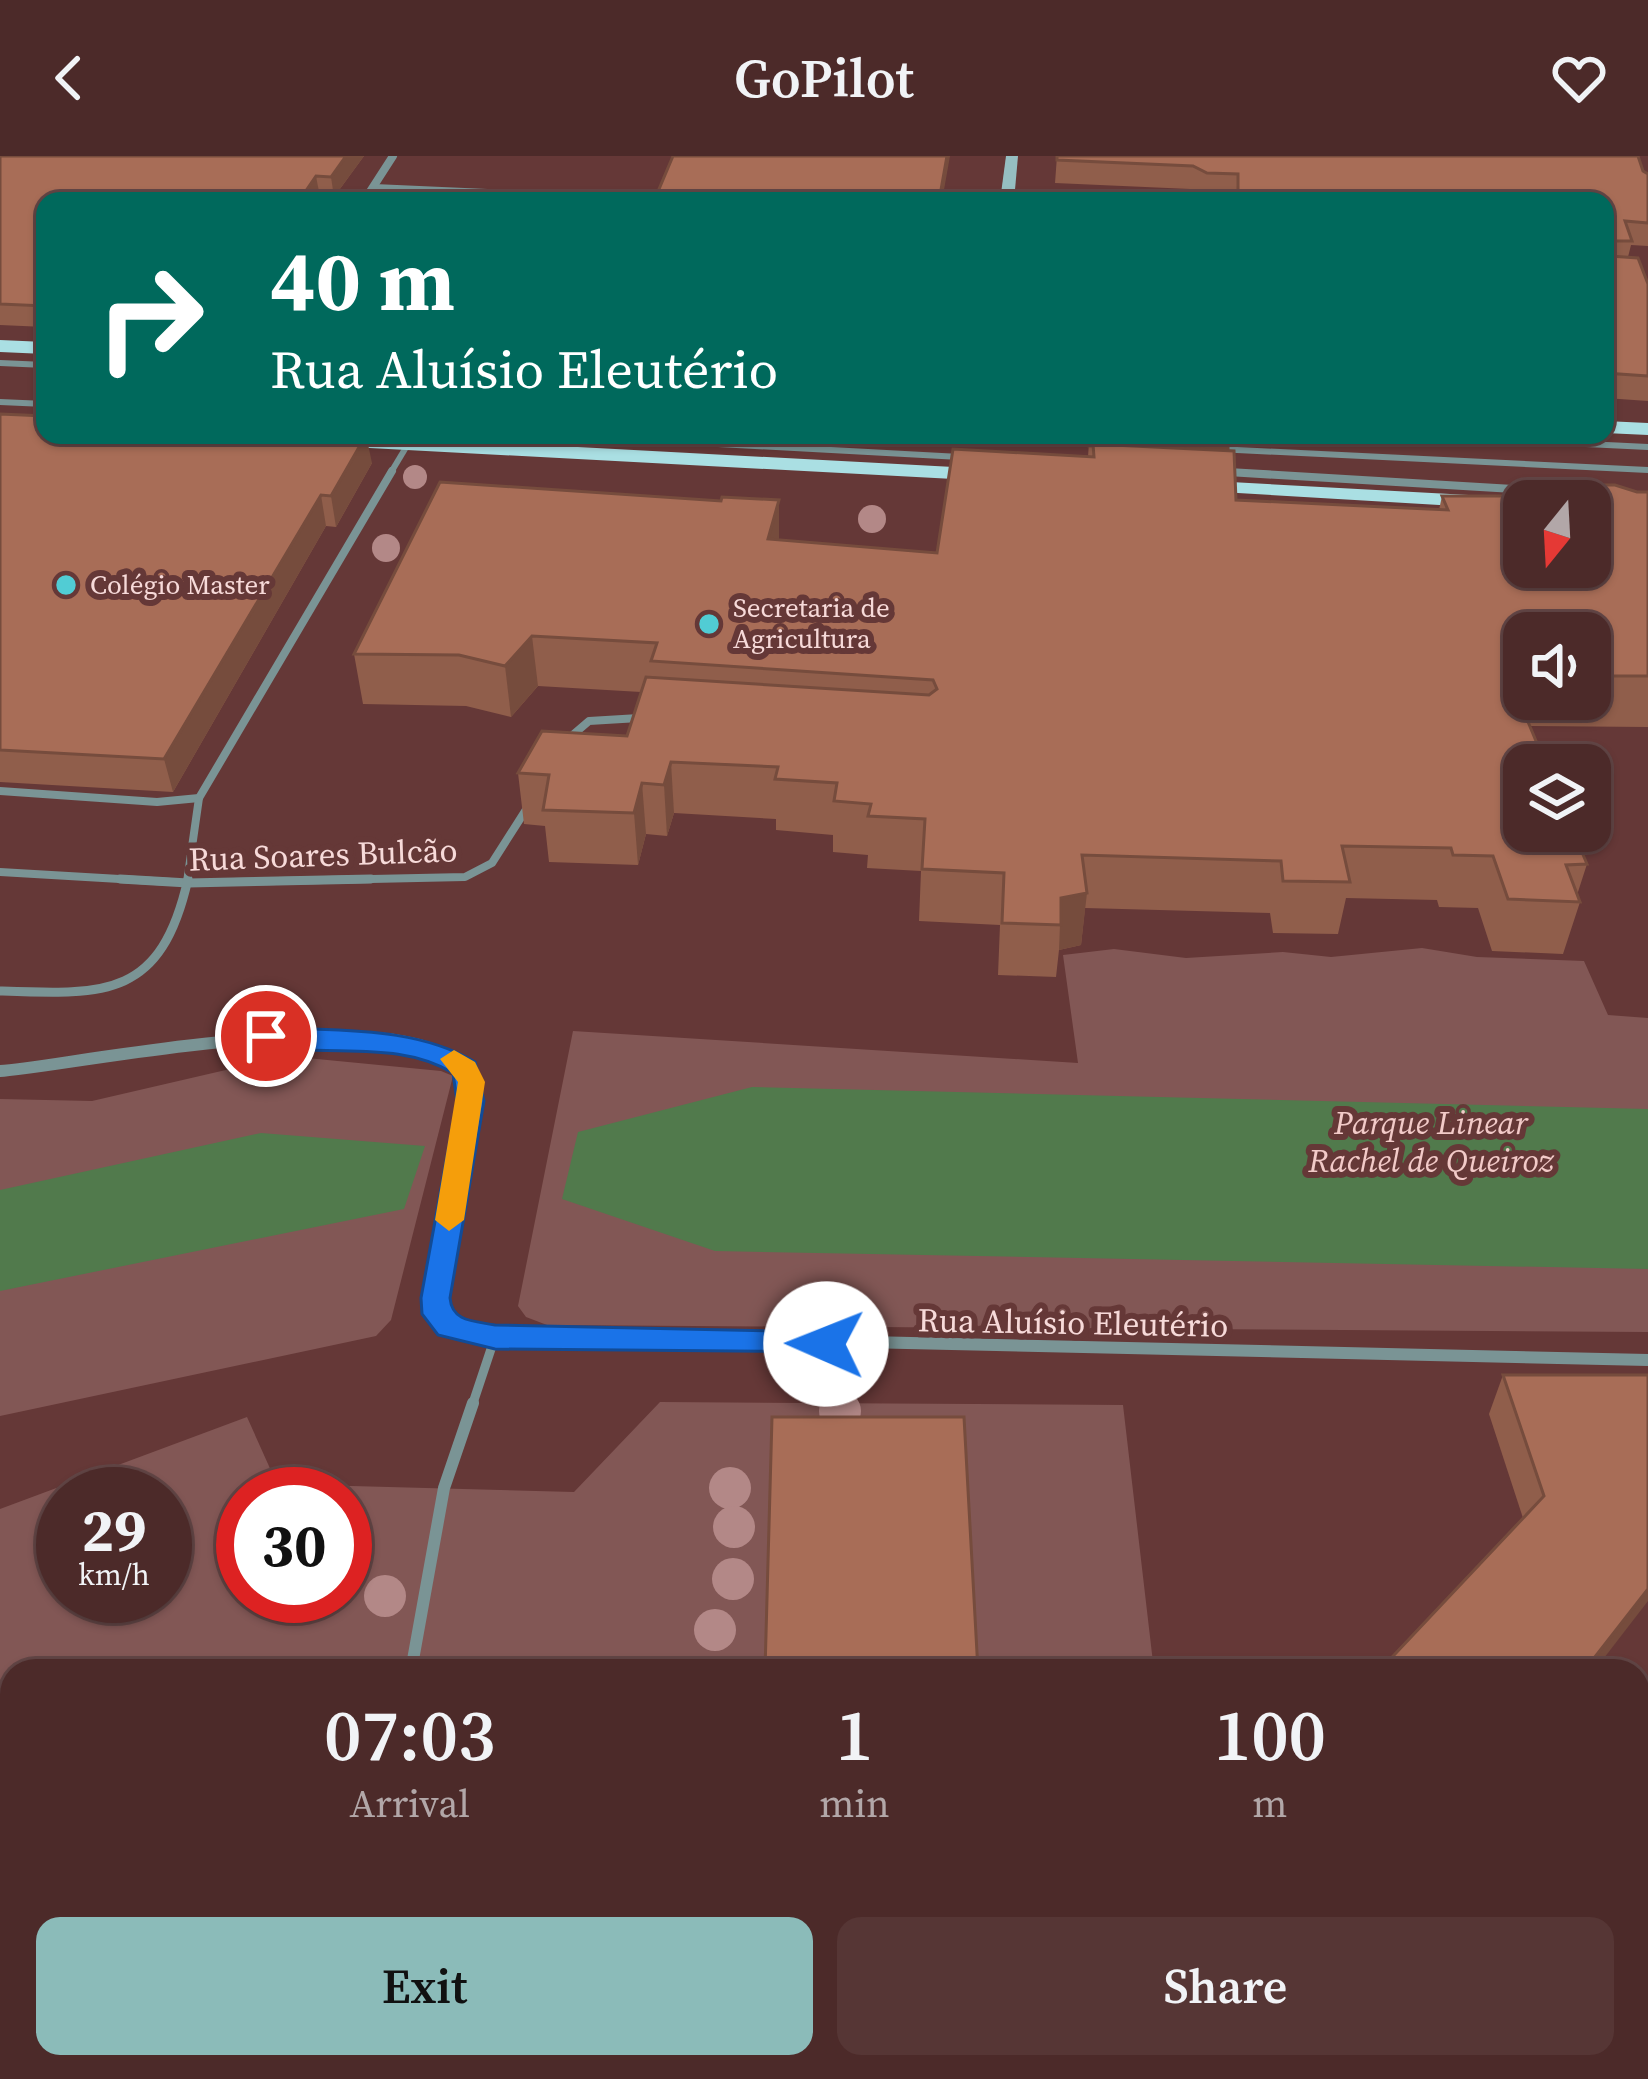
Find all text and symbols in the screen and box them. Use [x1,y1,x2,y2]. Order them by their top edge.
text: GoPilot [734,41,914,115]
icon: back [36,45,102,111]
icon: heart [1546,45,1612,111]
text: 40 m [270,223,455,338]
icon: right [72,240,228,396]
text: Rua Aluísio Eleutério [270,332,778,406]
north arrow [1503,480,1611,588]
map controls [1503,480,1611,852]
place label: Colégio Master [90,566,270,603]
marker: Colégio Master [53,572,79,598]
place label: Secretaria de Agricultura [733,589,890,657]
marker: Secretaria de Agricultura [696,611,722,637]
button: sound [1503,612,1611,720]
button: layers [1503,744,1611,852]
street label: Rua Soares Bulcão [188,827,458,882]
pin [215,985,317,1087]
icon: arrive [233,1003,299,1069]
park label: Parque Linear Rachel de Queiroz [1307,1100,1555,1183]
position arrow [763,1281,889,1407]
street label: Rua Aluísio Eleutério [917,1297,1229,1348]
speed limit sign: 30 [216,1467,372,1623]
text: 29 [81,1489,147,1571]
text: km/h [78,1554,150,1595]
text: 07:03 [324,1685,495,1784]
text: 1 [836,1685,873,1784]
text: 100 [1214,1685,1326,1784]
text: Arrival [349,1777,470,1830]
text: min [819,1777,890,1830]
text: m [1252,1777,1287,1830]
button: Exit [36,1917,813,2055]
button: Share [837,1917,1614,2055]

